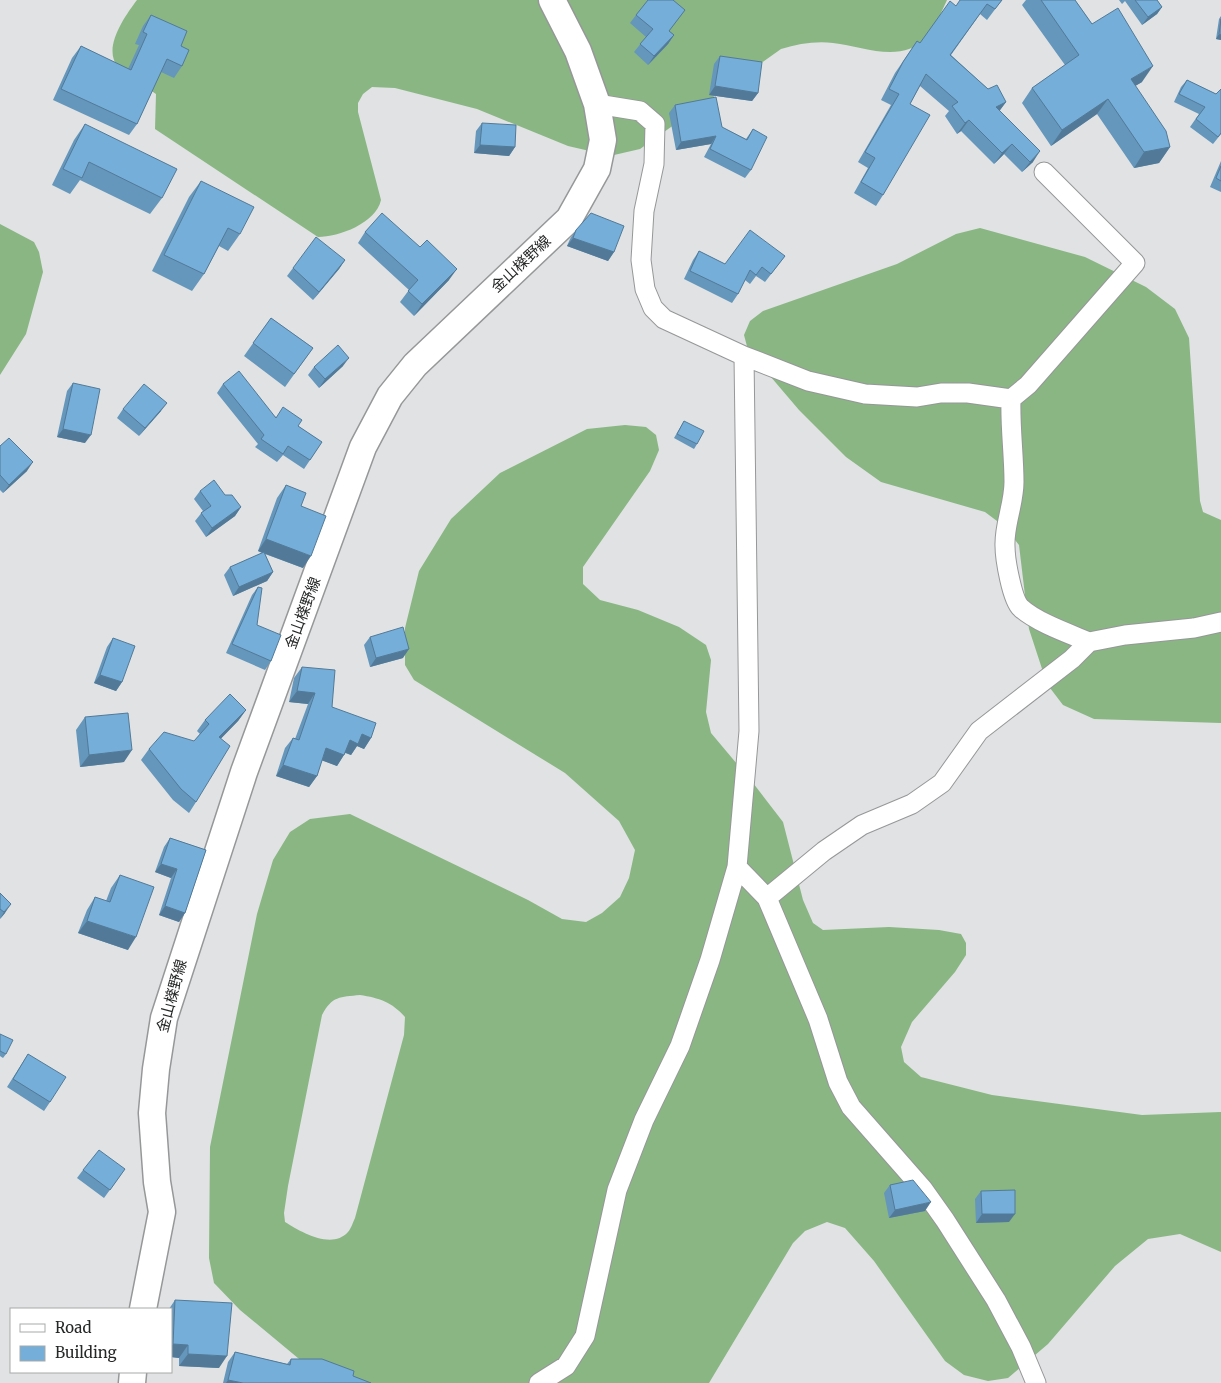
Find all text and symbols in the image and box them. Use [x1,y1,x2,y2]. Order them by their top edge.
street label: 金山檪野線 [487,231,555,296]
street label: 金山檪野線 [281,574,324,651]
street label: 金山檪野線 [153,957,190,1035]
legend [10,1308,172,1373]
text: Road [55,1318,91,1337]
text: Building [55,1343,117,1362]

